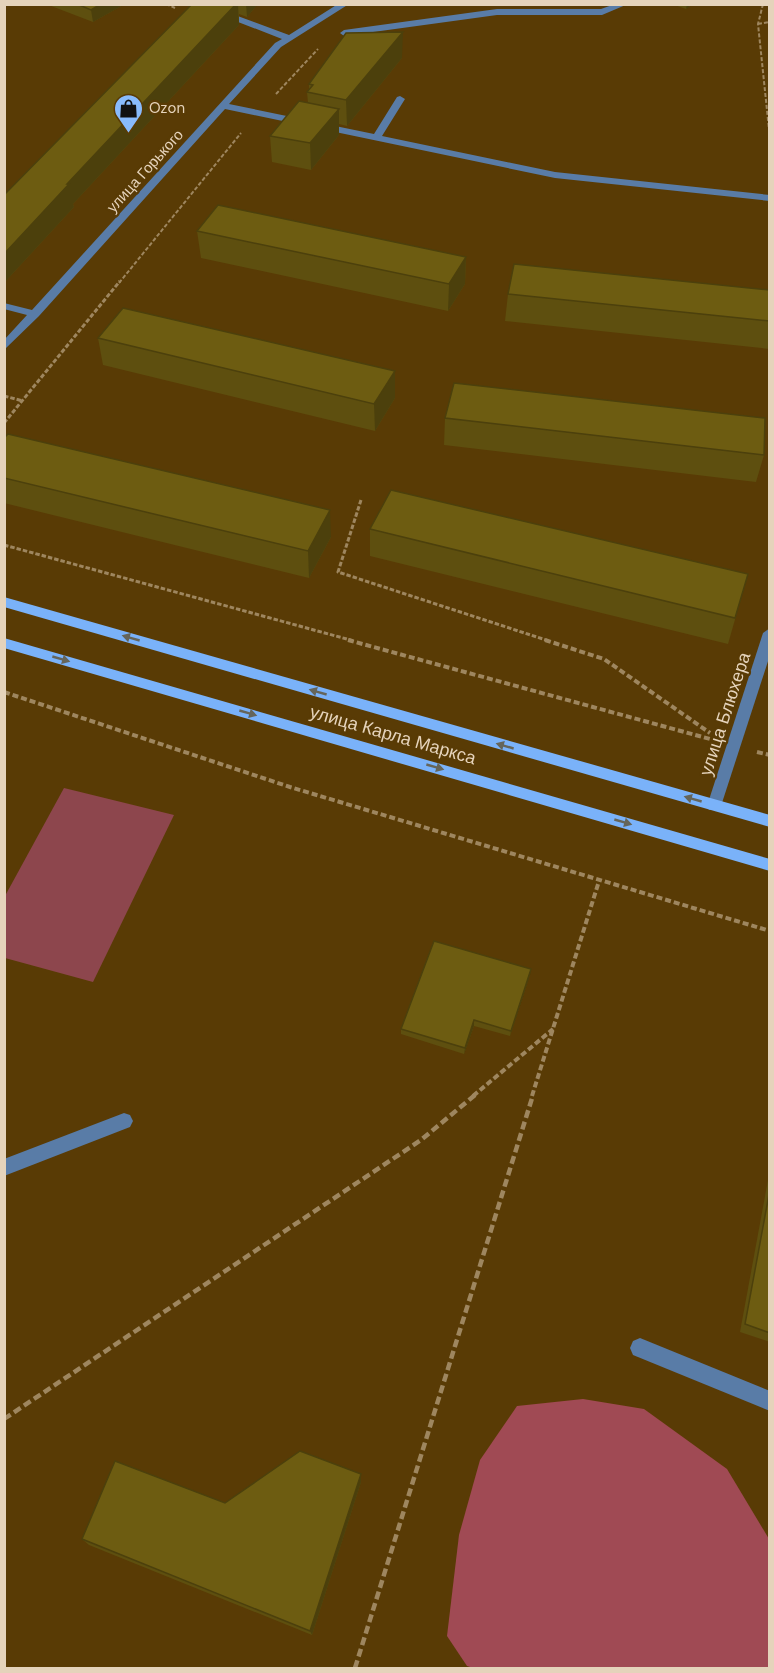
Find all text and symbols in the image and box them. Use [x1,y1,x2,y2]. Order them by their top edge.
shop icon: Ozon [112,92,144,134]
place label: Ozon [149,98,185,118]
street label: улица Горького [102,125,188,217]
one-way arrow [121,633,140,643]
street label: улица Блюхера [694,648,757,779]
one-way arrow [52,655,70,664]
one-way arrow [309,687,327,696]
street label: улица Карла Маркса [307,700,480,770]
one-way arrow [239,709,257,718]
one-way arrow [496,741,514,750]
one-way arrow [427,763,445,772]
one-way arrow [684,794,702,804]
one-way arrow [614,818,632,827]

